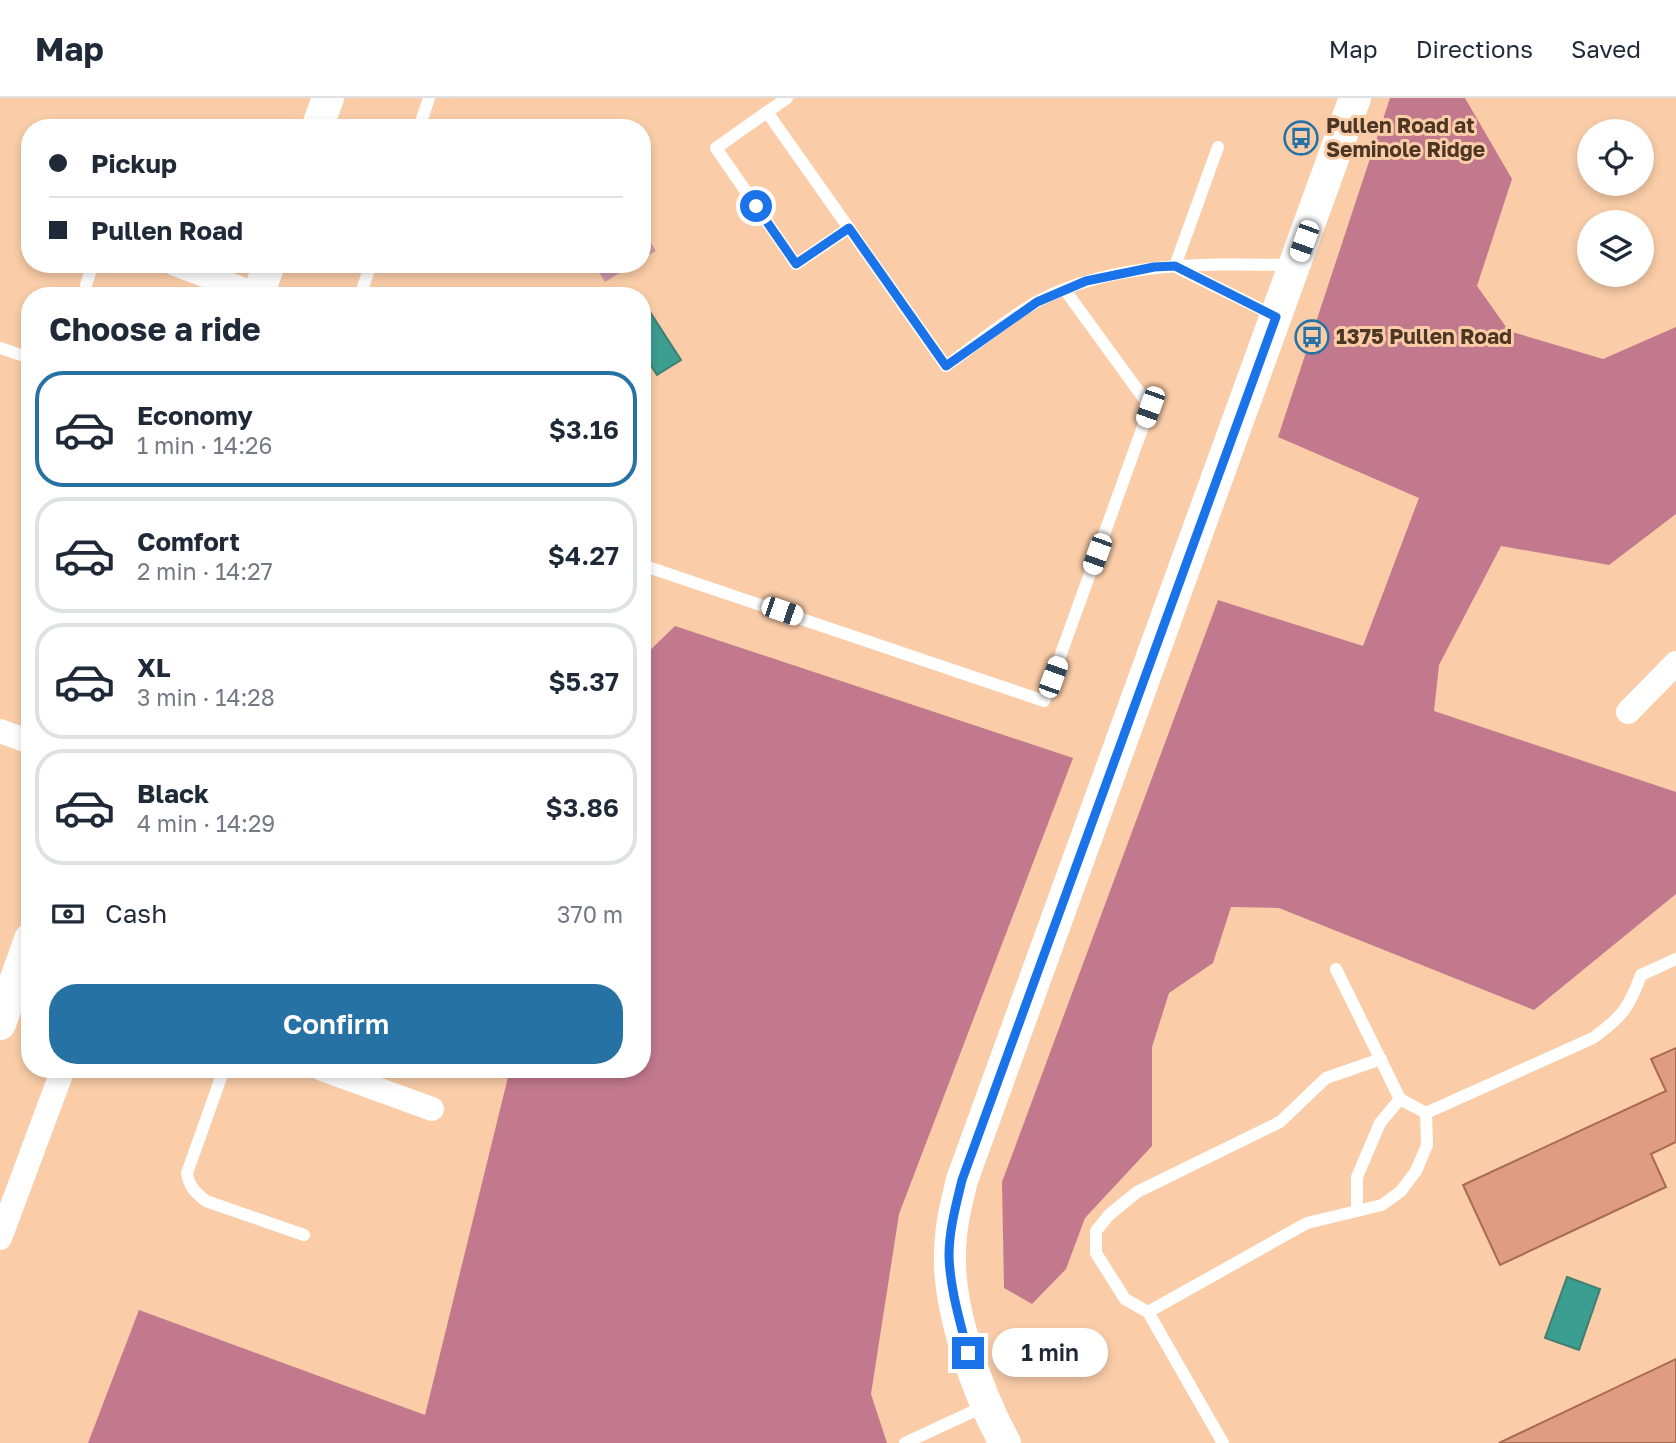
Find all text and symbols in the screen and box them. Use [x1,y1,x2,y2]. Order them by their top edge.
text: Map [35,29,104,68]
text: Map [1329,34,1378,63]
text: Directions [1416,34,1533,63]
text: Saved [1571,34,1641,63]
place label: Pullen Road at Seminole Ridge [1326,112,1485,162]
bus stop icon: Pullen Road at Seminole Ridge [1282,119,1320,157]
map controls [1577,119,1654,287]
button: locate [1577,119,1654,196]
text: Pickup [91,148,177,179]
route start [740,190,772,222]
button: layers [1577,210,1654,287]
text: Pullen Road [91,215,243,246]
car [1287,218,1322,264]
text: Choose a ride [49,310,261,348]
bus stop icon: 1375 Pullen Road [1293,318,1331,356]
place label: 1375 Pullen Road [1336,323,1512,349]
car [1133,384,1168,430]
icon: car [53,398,116,461]
text: Economy [137,400,253,431]
text: $3.16 [549,414,619,445]
text: 1 min · 14:26 [137,431,272,459]
icon: car [53,524,116,587]
text: Comfort [137,526,240,557]
car [1080,531,1115,577]
text: $4.27 [548,540,619,571]
text: 2 min · 14:27 [137,557,273,585]
car [759,594,806,628]
icon: car [53,650,116,713]
text: XL [137,652,171,683]
car [1036,654,1071,700]
text: $5.37 [548,666,619,697]
text: 3 min · 14:28 [137,683,275,711]
icon: car [53,776,116,839]
text: Black [137,778,209,809]
text: $3.86 [546,792,619,823]
text: 4 min · 14:29 [137,809,275,837]
icon: cash [49,895,87,933]
text: Cash [105,898,167,929]
text: 370 m [557,900,623,928]
button: Confirm [49,984,623,1064]
callout: 1 min [992,1328,1108,1378]
route end [952,1337,984,1369]
text: 1 min [1021,1338,1079,1366]

